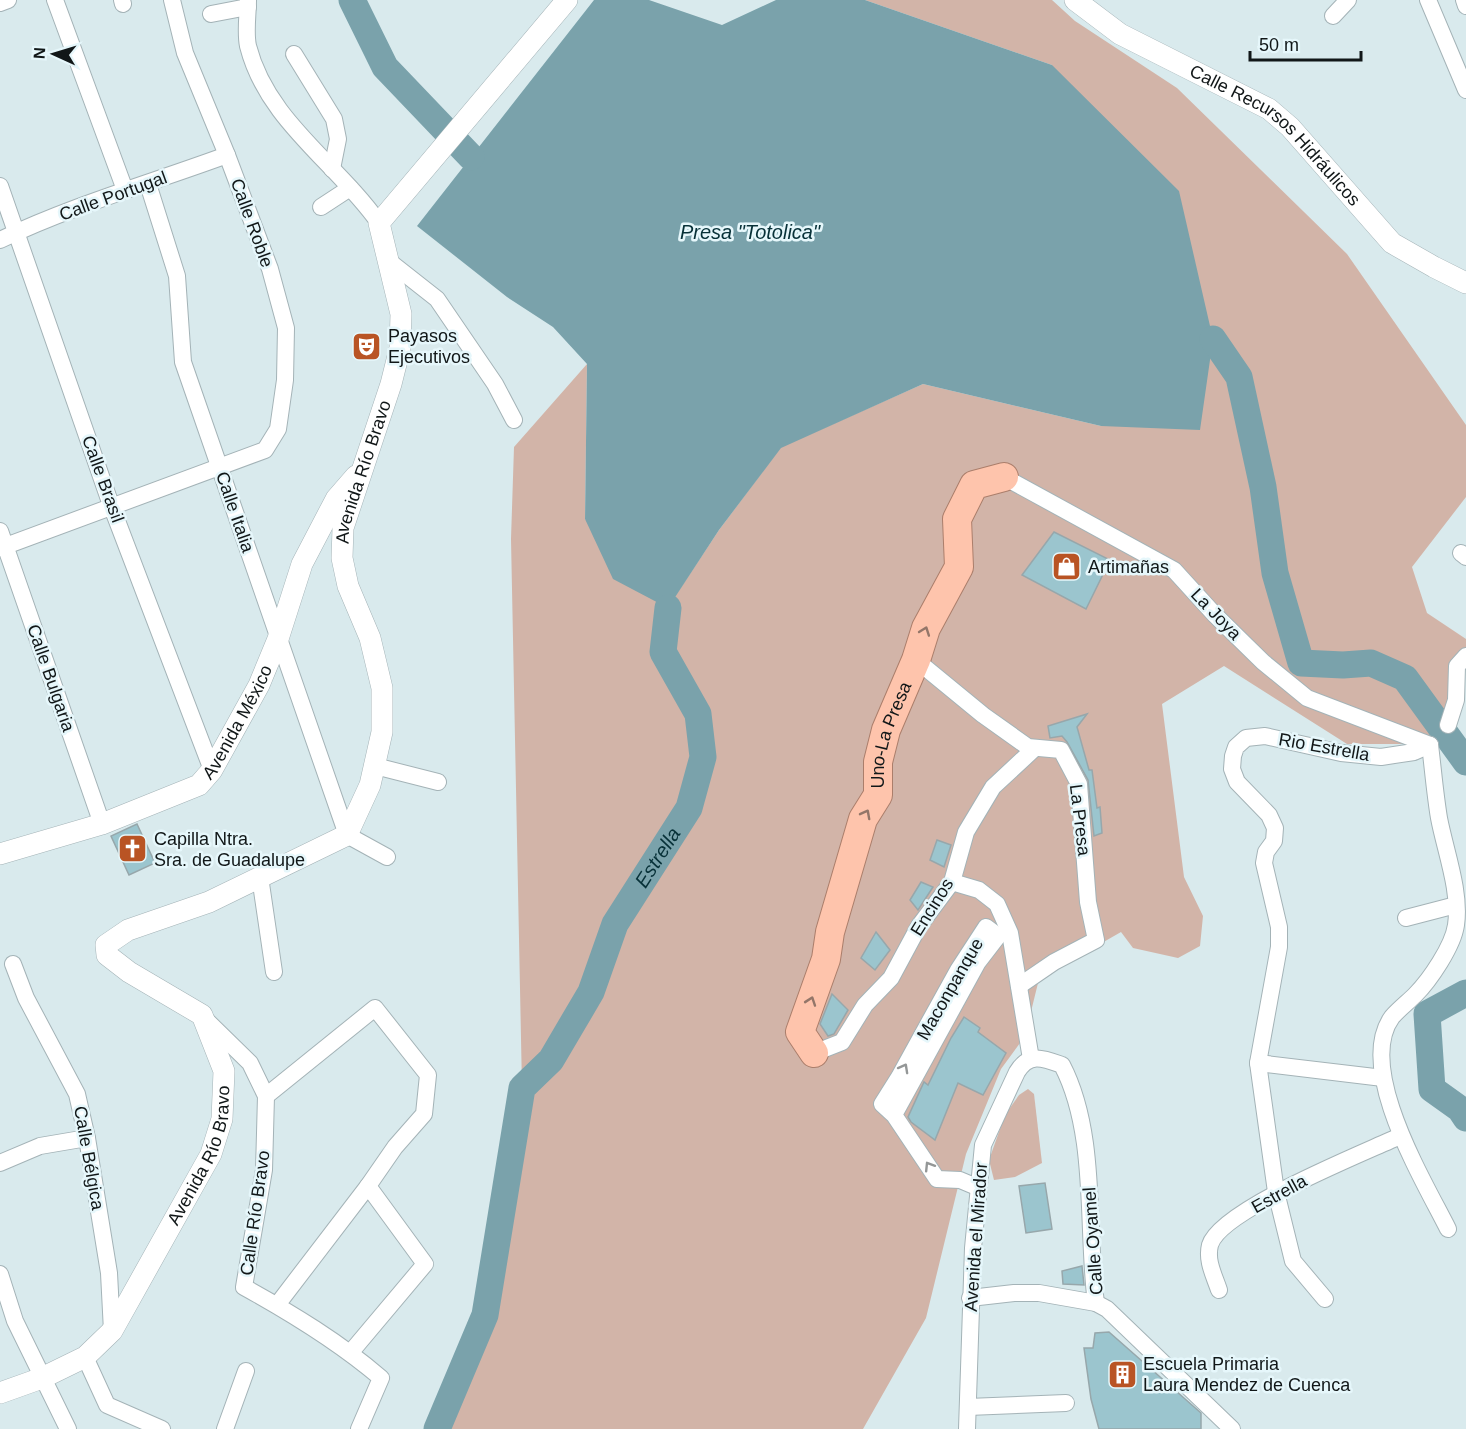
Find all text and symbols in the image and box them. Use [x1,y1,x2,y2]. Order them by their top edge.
north arrow [24,24,84,84]
scale bar [1250,24,1361,62]
text: 50 m [1259,35,1299,55]
text: N [31,47,48,59]
street label: Calle Recursos Hidráulicos [1187,61,1364,210]
street label: Calle Portugal [56,167,170,225]
street label: Calle Roble [227,176,277,270]
water label: Presa "Totolica" [680,221,821,243]
place label: Payasos Ejecutivos [388,326,470,367]
theatre icon: Payasos Ejecutivos [351,330,383,362]
street label: Avenida Río Bravo [332,398,395,544]
street label: Calle Brasil [78,433,128,525]
street label: Calle Italia [212,469,258,556]
shop icon: Artimañas [1051,551,1083,583]
place label: Artimañas [1088,557,1169,577]
street label: La Joya [1187,584,1246,644]
street label: Calle Bulgaria [23,622,79,735]
one-way arrow [918,626,931,637]
street label: Avenida México [198,662,276,783]
street label: Uno-La Presa [867,678,916,789]
street label: Rio Estrella [1277,729,1372,765]
street label: La Presa [1066,783,1094,858]
one-way arrow [859,809,871,820]
water label: Estrella [630,823,685,891]
place label: Capilla Ntra. Sra. de Guadalupe [154,829,305,870]
church icon: Capilla Ntra. Sra. de Guadalupe [117,833,149,865]
street label: Encinos [907,875,957,939]
street label: Maconpanque [913,935,987,1043]
one-way arrow [804,996,817,1007]
one-way arrow [897,1064,908,1074]
street label: Avenida Río Bravo [163,1085,233,1228]
street label: Calle Bélgica [70,1105,108,1212]
street label: Calle Río Bravo [236,1149,274,1277]
one-way arrow [925,1162,937,1172]
street label: Avenida el Mirador [961,1162,991,1312]
street label: Estrella [1248,1170,1311,1217]
street label: Calle Oyamel [1079,1186,1107,1296]
place label: Escuela Primaria Laura Mendez de Cuenca [1143,1354,1351,1395]
building icon: Escuela Primaria Laura Mendez de Cuenca [1106,1358,1138,1390]

